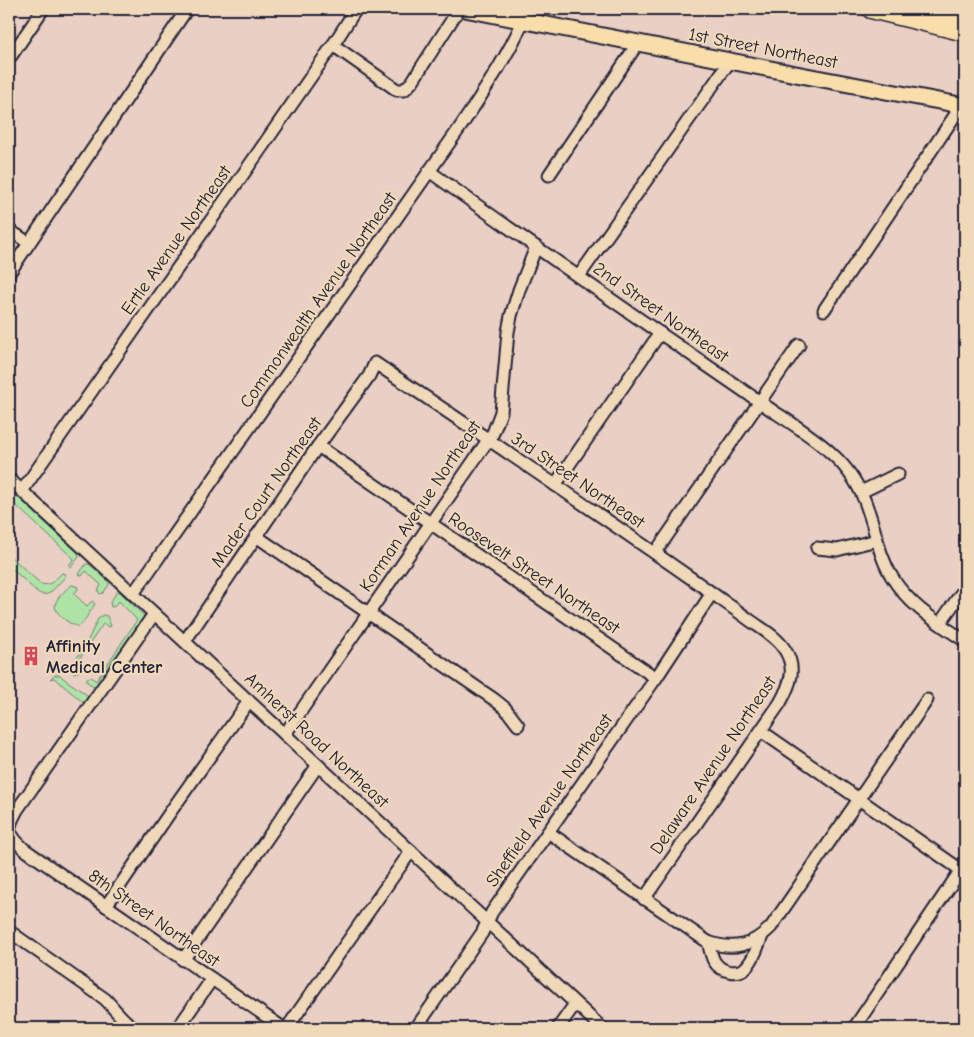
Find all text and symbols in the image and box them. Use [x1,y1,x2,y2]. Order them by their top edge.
street label: 1st Street Northeast [687,24,840,73]
street label: Ertle Avenue Northeast [117,161,236,319]
street label: Commonwealth Avenue Northeast [236,188,402,412]
street label: 2nd Street Northeast [589,258,733,367]
street label: Mader Court Northeast [207,412,327,571]
street label: Korman Avenue Northeast [355,416,486,596]
street label: 3rd Street Northeast [507,428,649,533]
street label: Roosevelt Street Northeast [444,508,624,639]
place label: Affinity Medical Center [46,636,163,678]
building icon: Affinity Medical Center [20,645,42,667]
street label: Amherst Road Northeast [240,668,394,813]
street label: Delaware Avenue Northeast [646,672,781,858]
street label: Sheffield Avenue Northeast [482,709,618,891]
street label: 8th Street Northeast [84,865,224,972]

